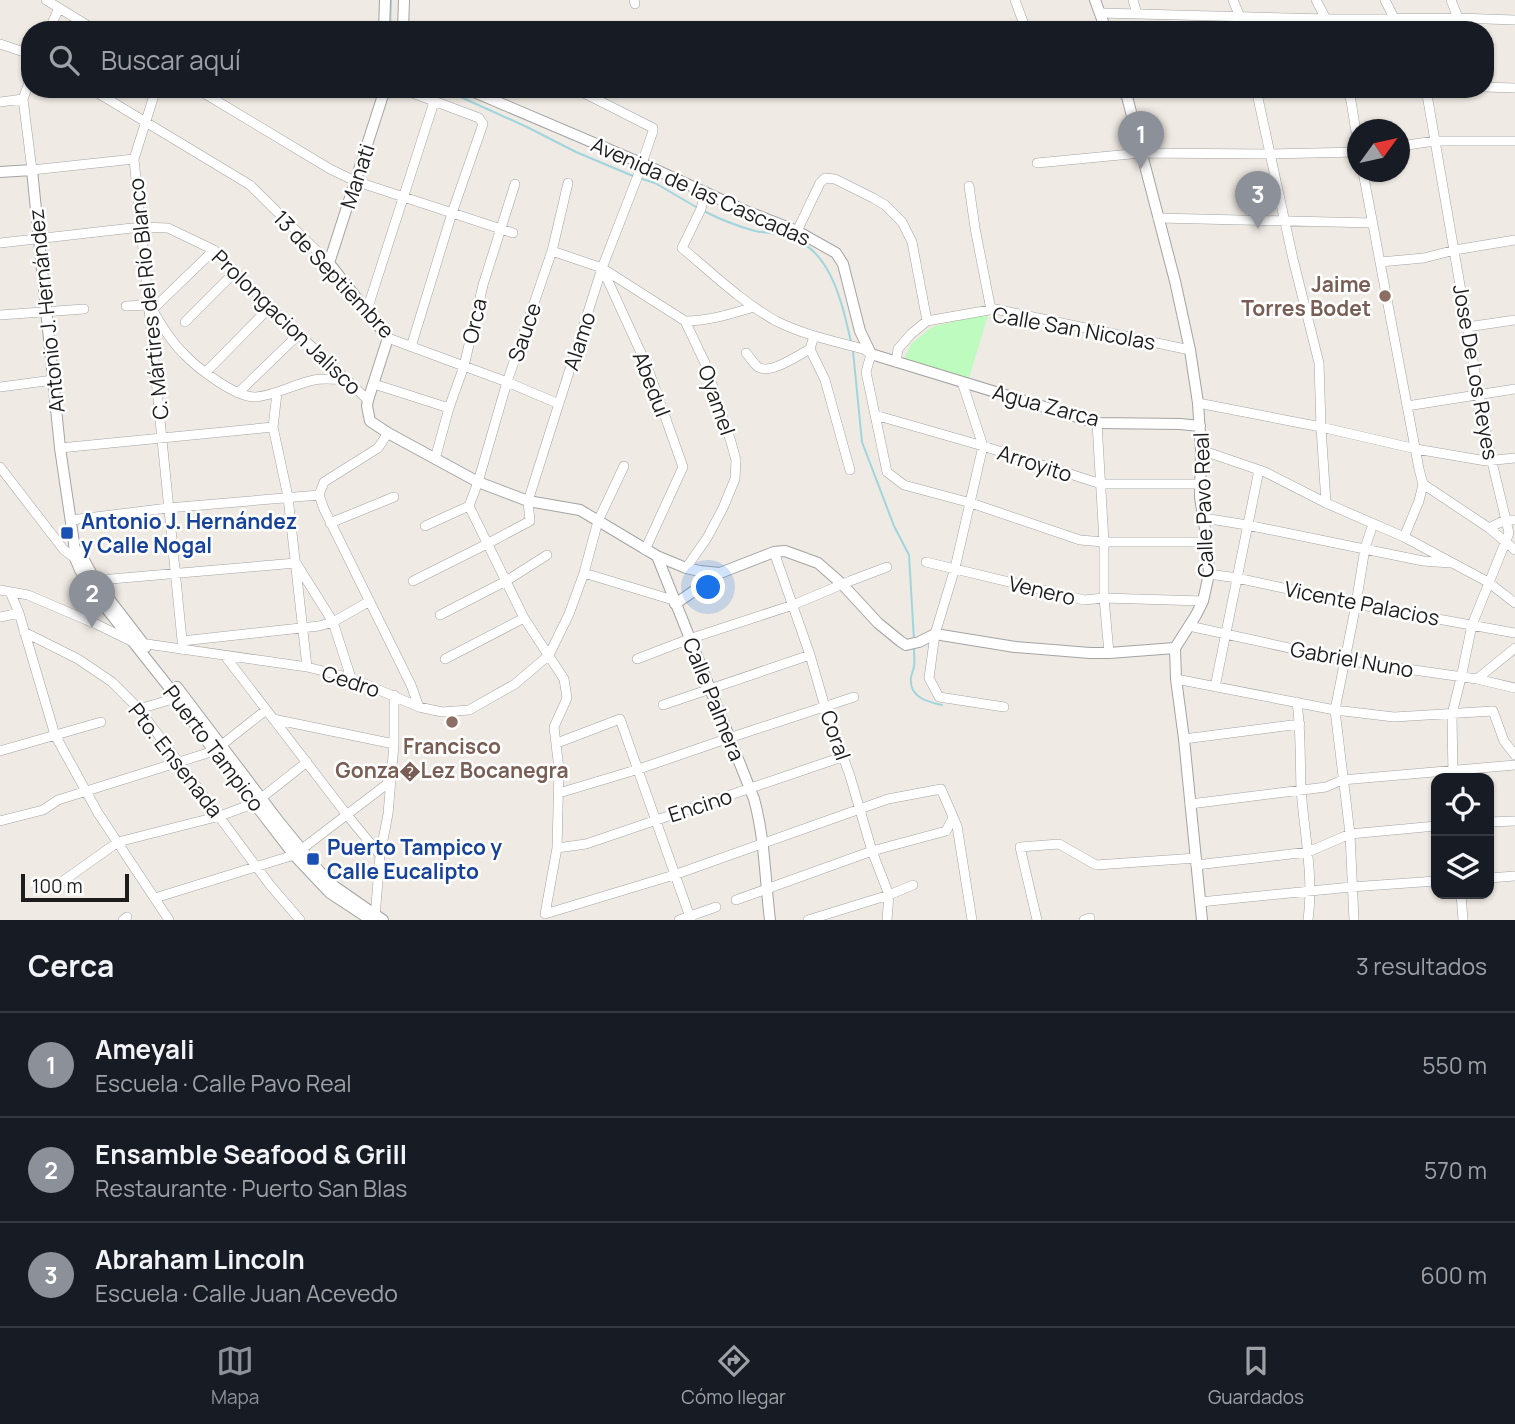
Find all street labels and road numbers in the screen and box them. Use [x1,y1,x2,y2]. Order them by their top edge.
street label: Avenida de las Cascadas [587,130,815,252]
street label: Manati [333,140,381,212]
street label: C. Mártires del Río Blanco [121,177,175,421]
street label: 13 de Septiembre [267,204,401,344]
street label: Antonio J. Hernández [21,208,71,414]
street label: Prolongacion Jalisco [206,243,368,401]
street label: Jose De Los Reyes [1447,282,1505,462]
street label: Orca [455,296,493,346]
street label: Sauce [501,299,547,365]
street label: Calle San Nicolas [990,300,1158,356]
street label: Alamo [556,308,602,374]
street label: Abedul [627,347,677,421]
street label: Oyamel [692,361,742,439]
street label: Agua Zarca [990,377,1102,433]
street label: Calle Pavo Real [1186,432,1220,578]
street label: Arroyito [994,438,1076,488]
street label: Venero [1006,569,1078,611]
street label: Vicente Palacios [1282,574,1442,632]
street label: Calle Palmera [677,633,751,765]
street label: Gabriel Nuno [1288,634,1416,684]
street label: Cedro [318,658,384,704]
street label: Puerto Tampico [157,679,271,817]
street label: Pto. Ensenada [123,697,229,823]
street label: Coral [814,706,858,764]
street label: Encino [665,782,735,828]

